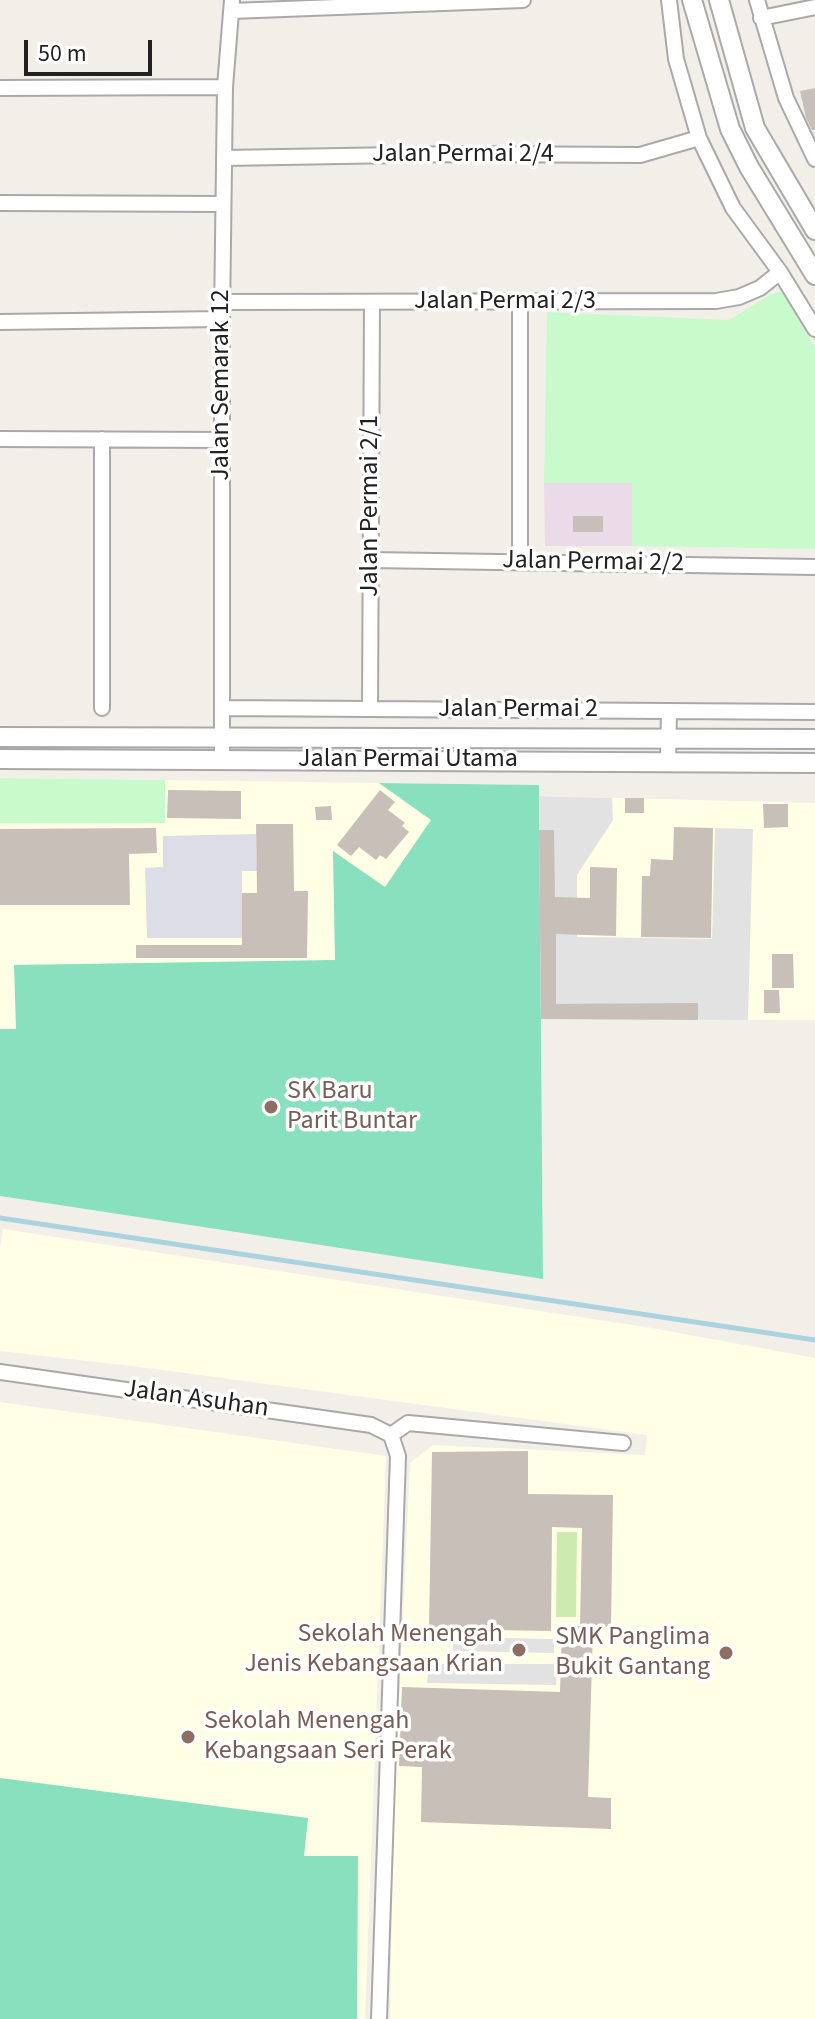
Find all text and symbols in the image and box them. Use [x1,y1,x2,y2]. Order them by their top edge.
scale bar [28,24,156,74]
text: 50 m [38,36,87,71]
street label: Jalan Permai 2/4 [372,139,554,171]
street label: Jalan Permai 2/3 [414,286,596,318]
street label: Jalan Semarak 12 [206,289,238,481]
street label: Jalan Permai 2/1 [355,415,387,597]
street label: Jalan Permai 2/2 [502,546,684,580]
street label: Jalan Permai 2 [438,694,598,726]
street label: Jalan Permai Utama [298,744,518,776]
place label: SK Baru Parit Buntar [287,1076,417,1138]
marker: SK Baru Parit Buntar [262,1098,280,1116]
street label: Jalan Asuhan [122,1374,270,1426]
place label: Sekolah Menengah Jenis Kebangsaan Krian [244,1619,503,1680]
place label: SMK Panglima Bukit Gantang [555,1622,710,1684]
marker: Sekolah Menengah Jenis Kebangsaan Krian [510,1641,528,1659]
marker: SMK Panglima Bukit Gantang [717,1644,735,1662]
place label: Sekolah Menengah Kebangsaan Seri Perak [204,1706,452,1768]
marker: Sekolah Menengah Kebangsaan Seri Perak [179,1728,197,1746]

